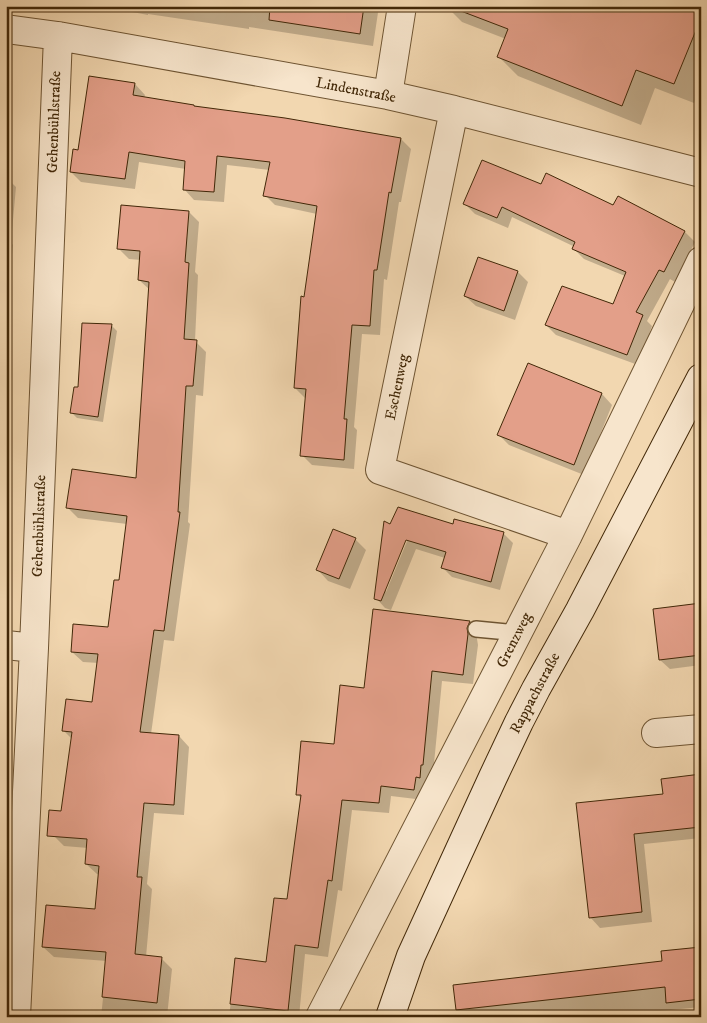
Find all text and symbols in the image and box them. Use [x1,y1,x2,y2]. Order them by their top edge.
street label: Gehenbühlstraße [43,71,65,173]
street label: Lindenstraße [314,73,398,107]
street label: Eschenweg [381,352,413,422]
street label: Gehenbühlstraße [28,475,50,577]
street label: Grenzweg [492,608,536,671]
street label: Rappachstraße [506,649,564,737]

